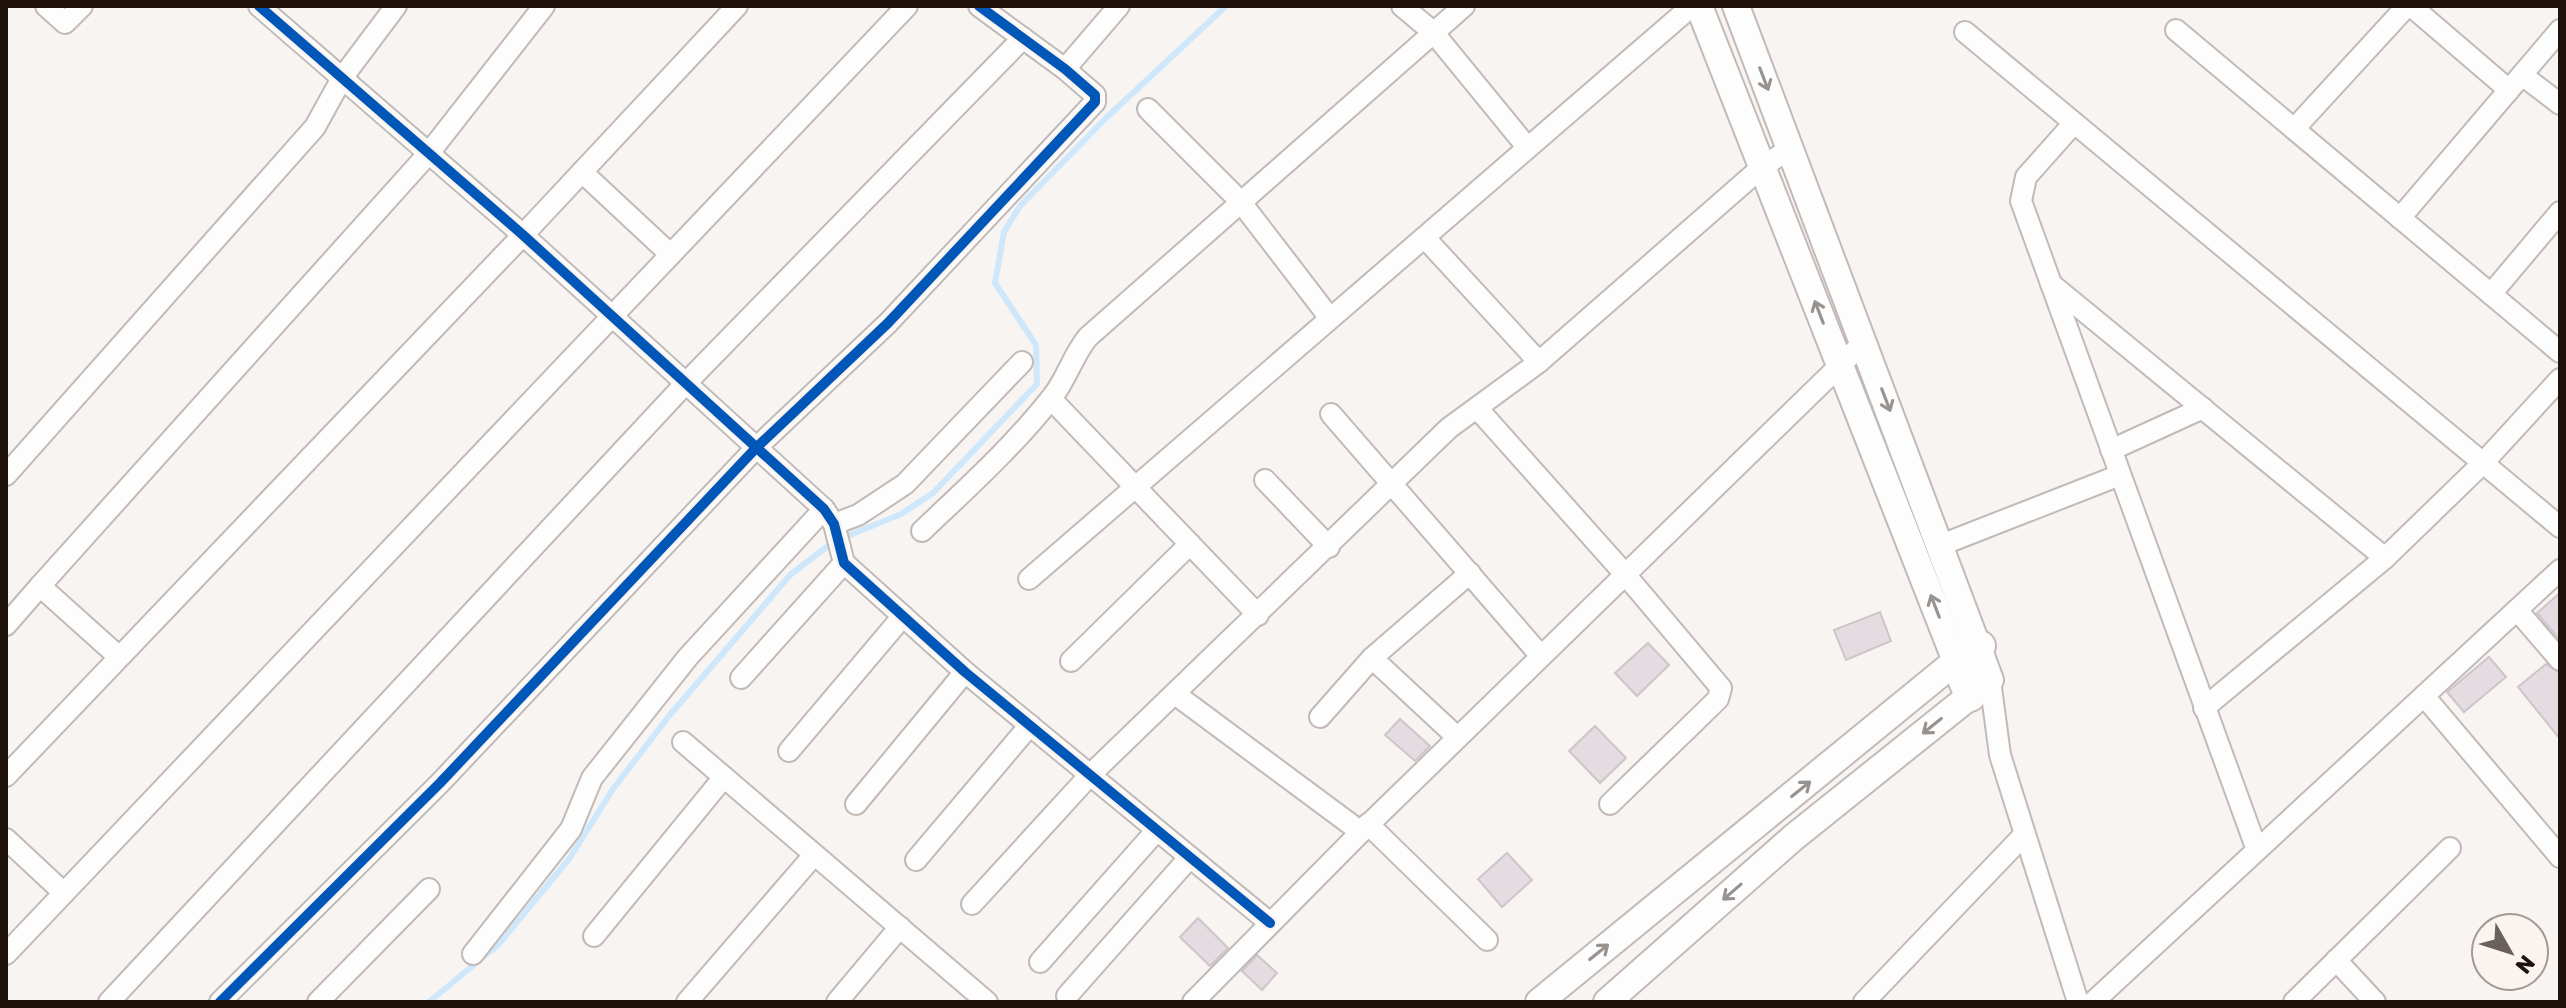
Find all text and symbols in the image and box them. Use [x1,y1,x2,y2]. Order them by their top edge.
one-way arrow [1758,66,1772,91]
one-way arrow [1811,300,1825,325]
one-way arrow [1880,388,1894,412]
one-way arrow [1927,594,1941,619]
one-way arrow [1922,717,1943,735]
one-way arrow [1790,780,1811,798]
one-way arrow [1722,882,1742,900]
north arrow [2470,912,2550,992]
one-way arrow [1588,944,1609,961]
text: N [2510,950,2541,979]

